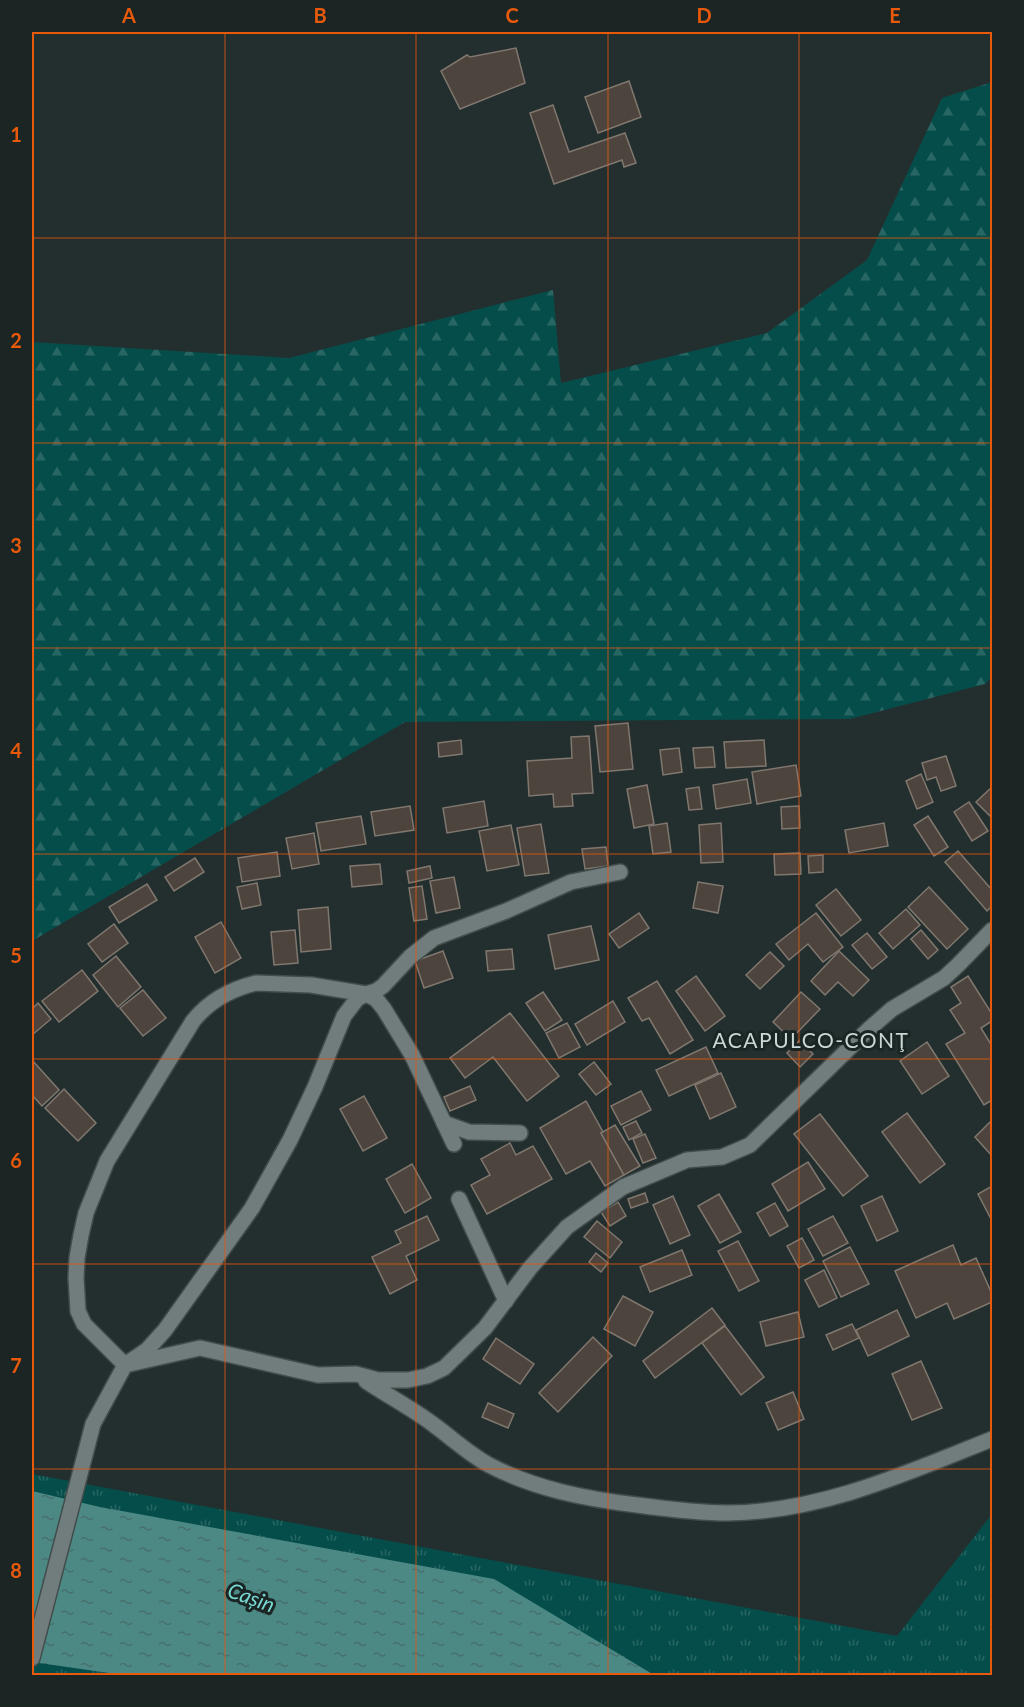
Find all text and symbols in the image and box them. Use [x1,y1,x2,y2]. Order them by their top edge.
text: A [121,3,136,27]
text: B [313,3,327,27]
text: C [505,3,519,27]
text: D [696,3,712,27]
text: E [889,3,901,27]
text: 1 [10,122,22,146]
text: 2 [10,328,22,352]
text: 3 [10,533,22,557]
text: 4 [10,738,22,762]
text: 5 [10,943,22,967]
district label: ACAPULCO-CONŢ [712,1027,910,1052]
text: 6 [10,1148,22,1172]
text: 7 [10,1353,22,1377]
text: 8 [10,1558,22,1582]
water label: Cașin [225,1577,278,1617]

